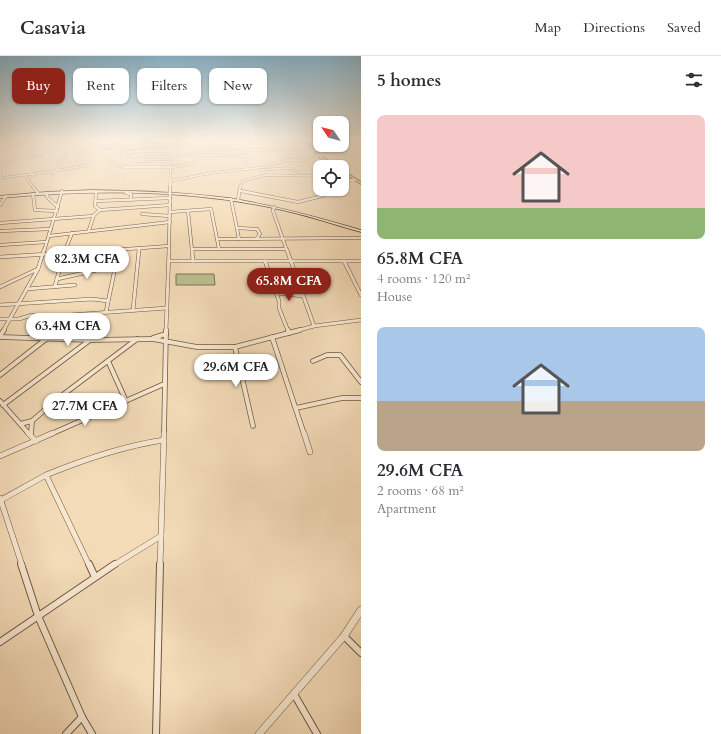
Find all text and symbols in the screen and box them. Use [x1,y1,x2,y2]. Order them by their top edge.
text: Casavia [20,15,86,41]
text: Map [535,18,561,37]
text: Directions [583,18,645,37]
text: Saved [667,18,701,37]
chip: Buy [12,68,65,104]
chip: Rent [73,68,129,104]
chip: Filters [137,68,201,104]
chip: New [209,68,267,104]
text: 5 homes [377,69,441,92]
icon: filters [683,69,705,91]
north arrow [313,116,349,152]
map controls [313,116,349,196]
icon: home [505,141,577,213]
button: locate [313,160,349,196]
pin: 82.3M CFA [41,246,133,280]
text: 65.8M CFA [377,247,463,270]
text: 82.3M CFA [54,250,120,268]
pin: 65.8M CFA [243,268,335,302]
text: 4 rooms · 120 m² [377,270,470,288]
text: 65.8M CFA [256,272,322,290]
text: House [377,288,412,306]
pin: 63.4M CFA [22,313,114,347]
text: 63.4M CFA [35,317,101,335]
icon: home [505,353,577,425]
pin: 29.6M CFA [190,354,282,388]
text: 29.6M CFA [203,358,269,376]
pin: 27.7M CFA [39,393,131,427]
text: 27.7M CFA [52,397,118,415]
text: 29.6M CFA [377,459,463,482]
text: 2 rooms · 68 m² [377,482,464,500]
text: Apartment [377,500,436,518]

